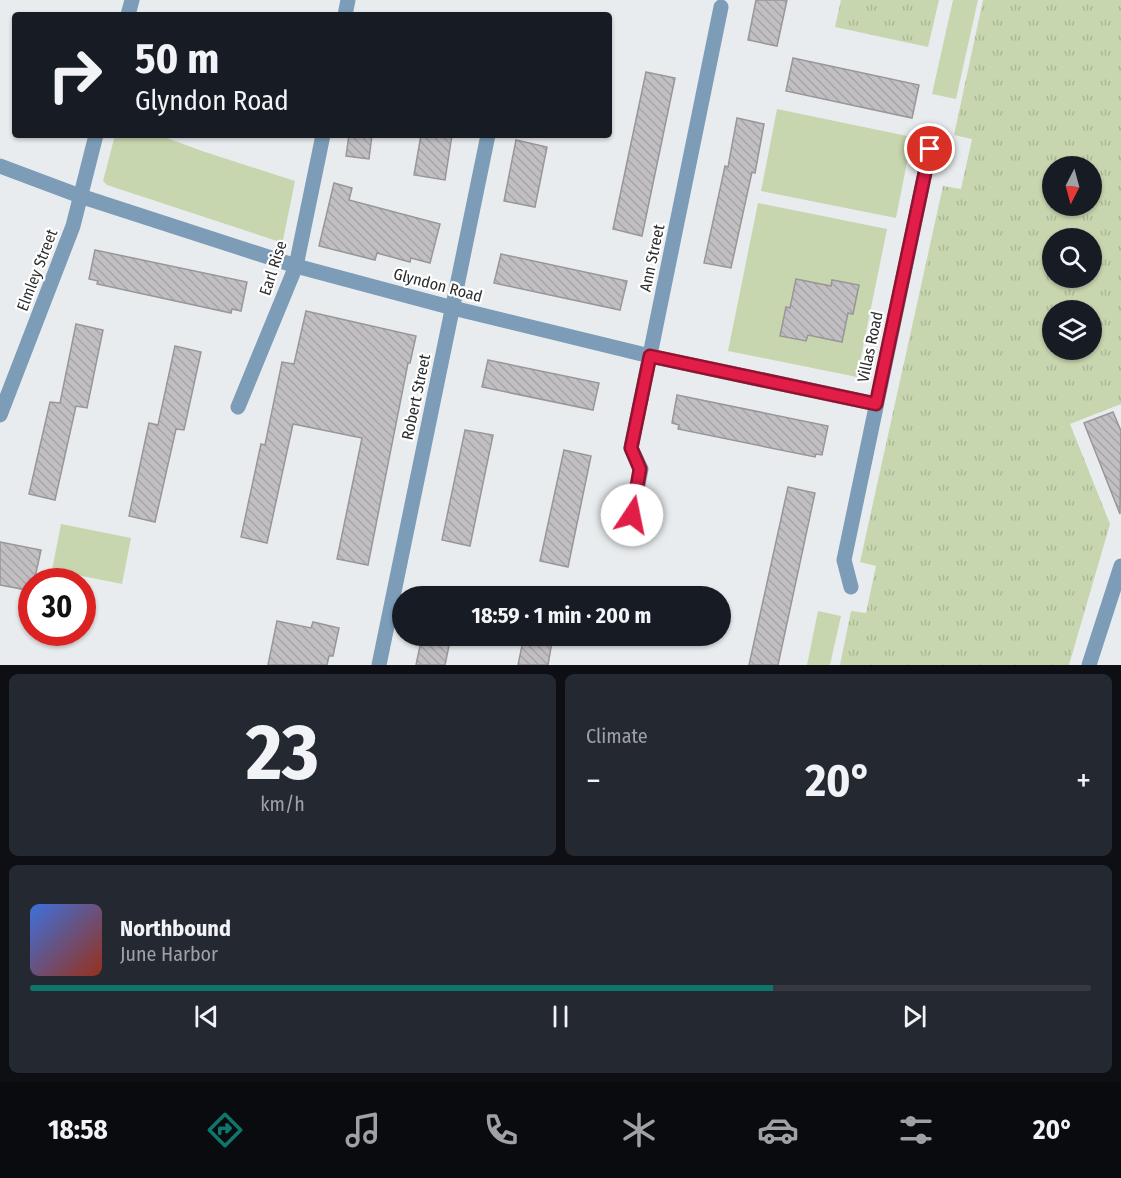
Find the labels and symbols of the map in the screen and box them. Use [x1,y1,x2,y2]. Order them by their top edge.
pin [904,123,955,174]
north arrow [1042,156,1102,216]
street label: Ann Street [636,222,669,293]
street label: Elmley Street [13,226,62,314]
street label: Earl Rise [255,238,291,298]
street label: Glyndon Road [392,264,484,306]
street label: Villas Road [853,310,887,384]
street label: Robert Street [398,352,435,442]
position arrow [600,483,664,547]
speed limit sign: 30 [18,568,96,646]

